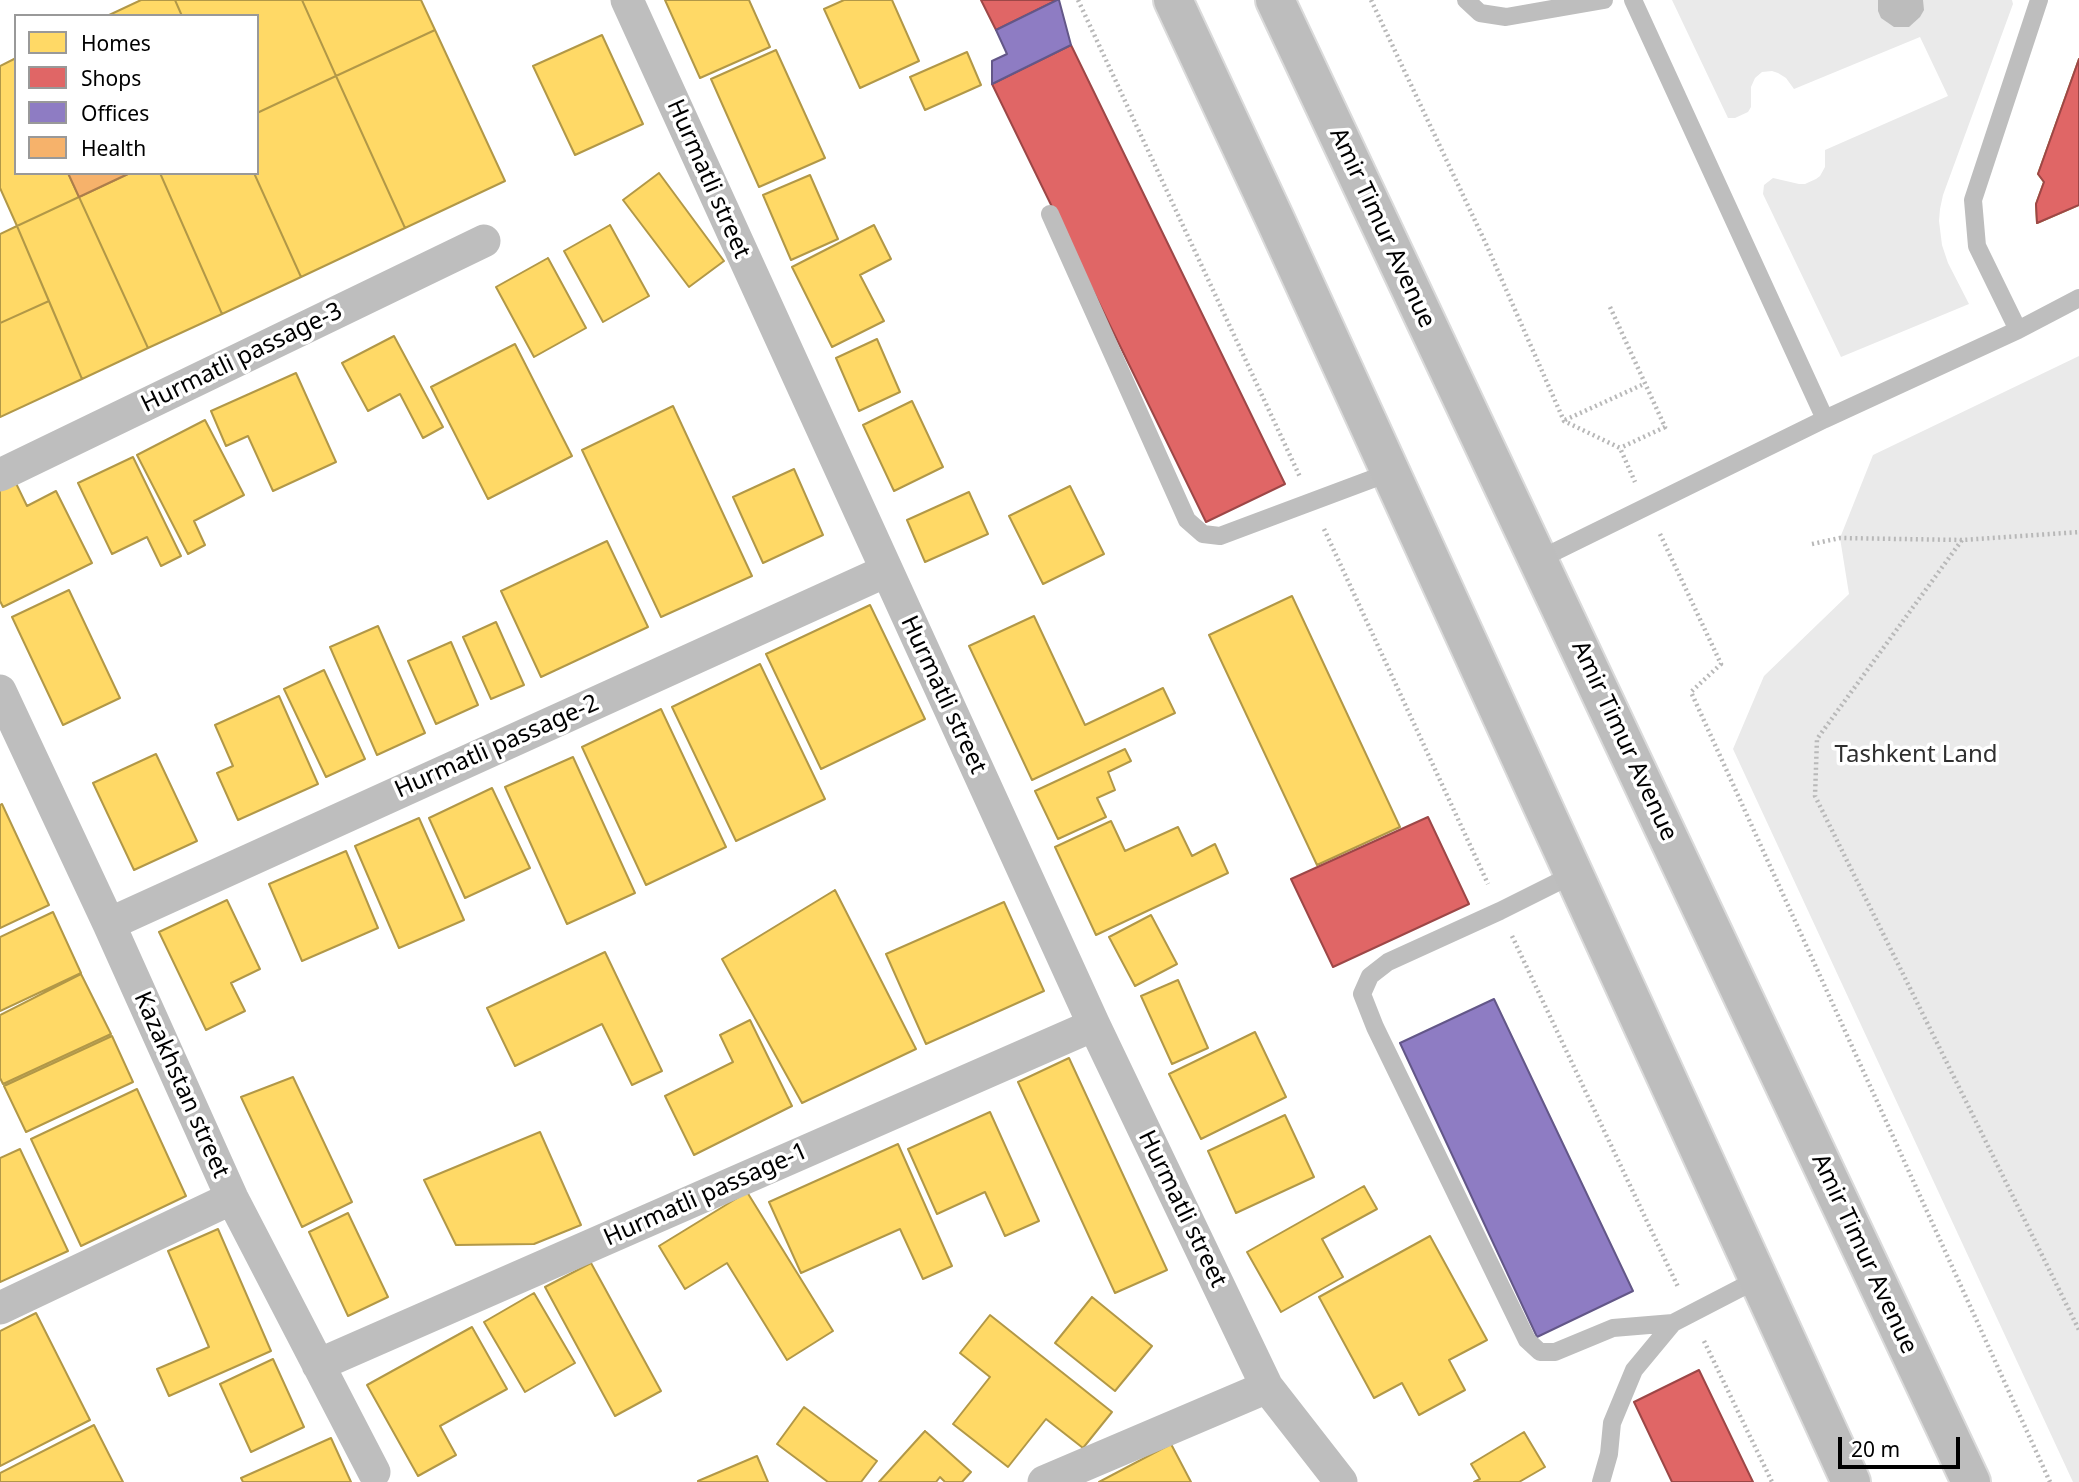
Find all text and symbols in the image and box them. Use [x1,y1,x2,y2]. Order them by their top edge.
legend [14,14,259,175]
text: Homes [81,29,151,57]
text: Shops [81,64,141,92]
street label: Hurmatli street [660,95,756,263]
text: Offices [81,99,149,127]
street label: Amir Timur Avenue [1323,123,1441,333]
text: Health [81,134,146,162]
street label: Hurmatli passage-3 [137,297,347,419]
street label: Hurmatli street [894,611,992,779]
street label: Amir Timur Avenue [1565,636,1683,846]
street label: Hurmatli passage-2 [391,689,603,805]
park label: Tashkent Land [1835,741,1997,769]
street label: Kazakhstan street [127,987,235,1183]
street label: Hurmatli street [1132,1126,1232,1292]
street label: Hurmatli passage-1 [600,1137,812,1253]
street label: Amir Timur Avenue [1805,1149,1923,1359]
scale bar [1841,1422,1964,1466]
text: 20 m [1851,1435,1900,1463]

